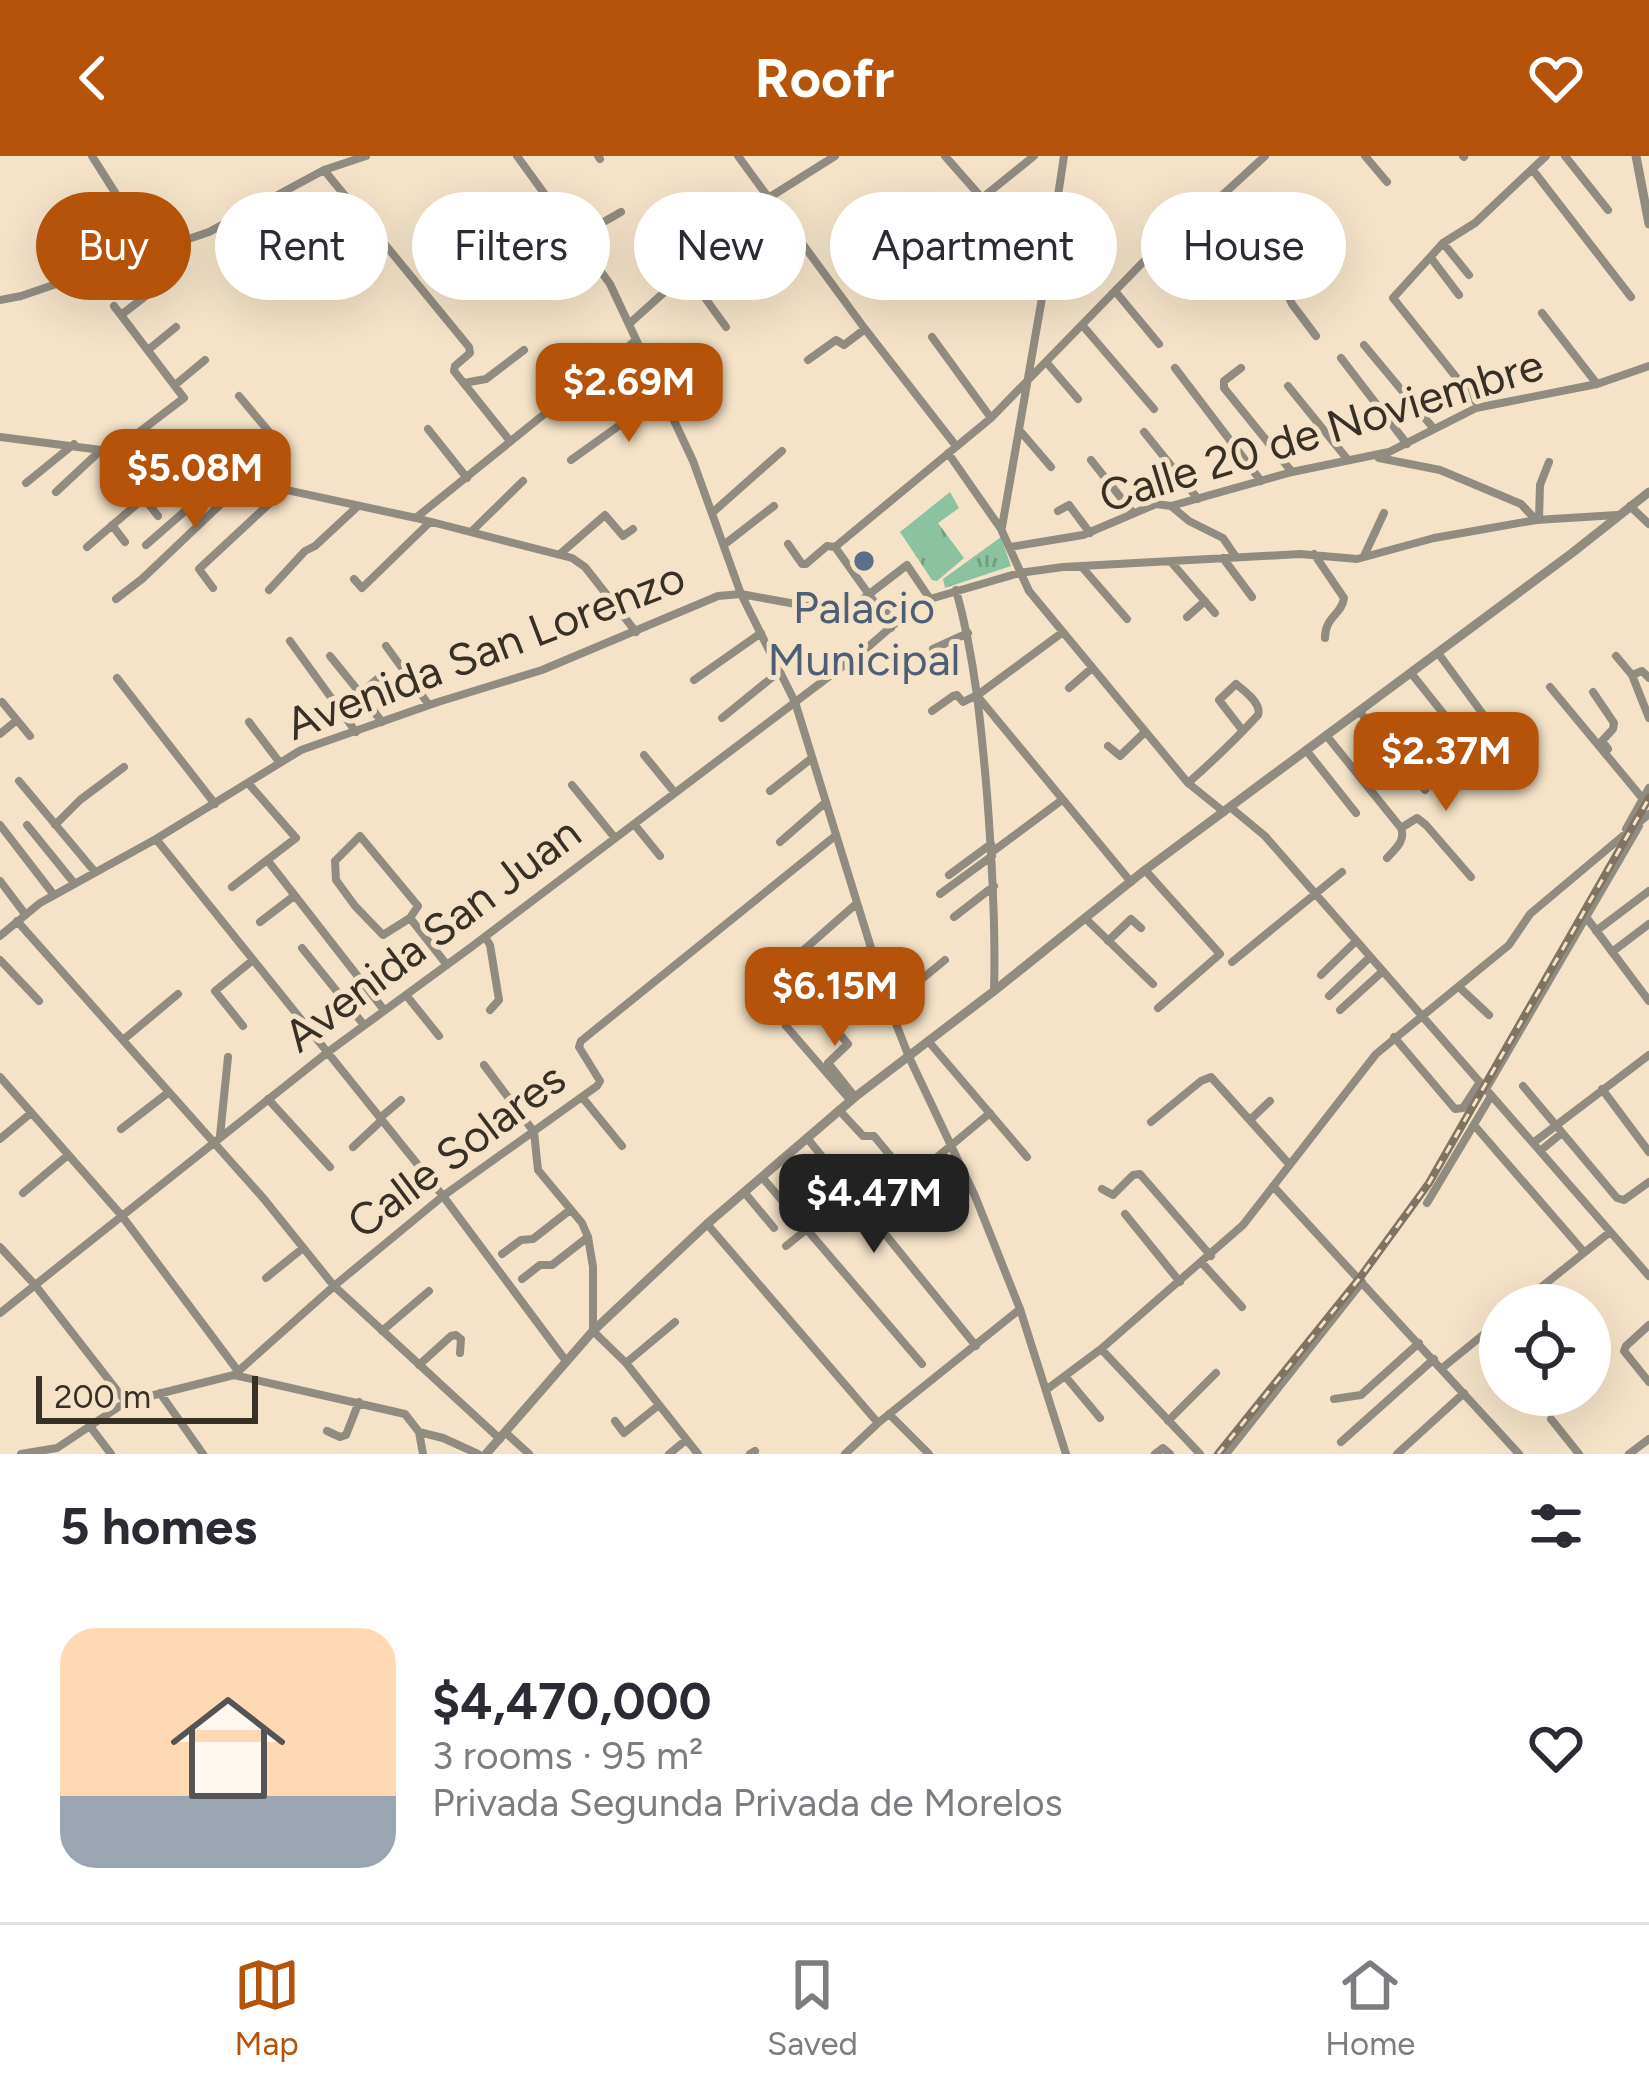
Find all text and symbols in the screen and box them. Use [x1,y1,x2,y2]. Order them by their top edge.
icon: back [60,45,126,111]
icon: heart [1523,45,1589,111]
text: Roofr [755,46,894,111]
chip: Buy [36,192,191,300]
chip: Rent [215,192,388,300]
chip: Filters [412,192,610,300]
chip: New [634,192,806,300]
chip: Apartment [830,192,1117,300]
chip: House [1141,192,1346,300]
street label: Calle 20 de Noviembre [1093,337,1549,523]
pin: $2.69M [531,343,727,445]
text: $2.69M [563,358,695,405]
pin: $5.08M [97,429,293,531]
text: $5.08M [127,444,263,491]
marker: Palacio Municipal [851,548,877,574]
street label: Avenida San Lorenzo [278,549,692,751]
place label: Palacio Municipal [768,580,960,686]
pin: $2.37M [1348,712,1544,814]
text: $2.37M [1381,727,1511,774]
street label: Avenida San Juan [273,805,591,1063]
pin: $6.15M [737,947,933,1049]
text: $6.15M [772,962,898,1009]
street label: Calle Solares [337,1051,575,1249]
pin: $4.47M [776,1154,972,1256]
text: $4.47M [806,1169,942,1216]
map controls [1479,1284,1611,1416]
button: locate [1479,1284,1611,1416]
scale bar [36,1370,258,1423]
text: 200 m [54,1377,151,1416]
icon: filters [1523,1493,1589,1559]
text: 5 homes [60,1496,257,1557]
text: $4,470,000 [432,1671,712,1732]
icon: home [156,1676,300,1820]
icon: heart [1523,1715,1589,1781]
text: 3 rooms · 95 m² [432,1732,703,1779]
text: Privada Segunda Privada de Morelos [432,1779,1063,1826]
tab: Map [234,1952,300,2063]
tab: Saved [767,1952,858,2063]
tab: Home [1325,1952,1415,2063]

